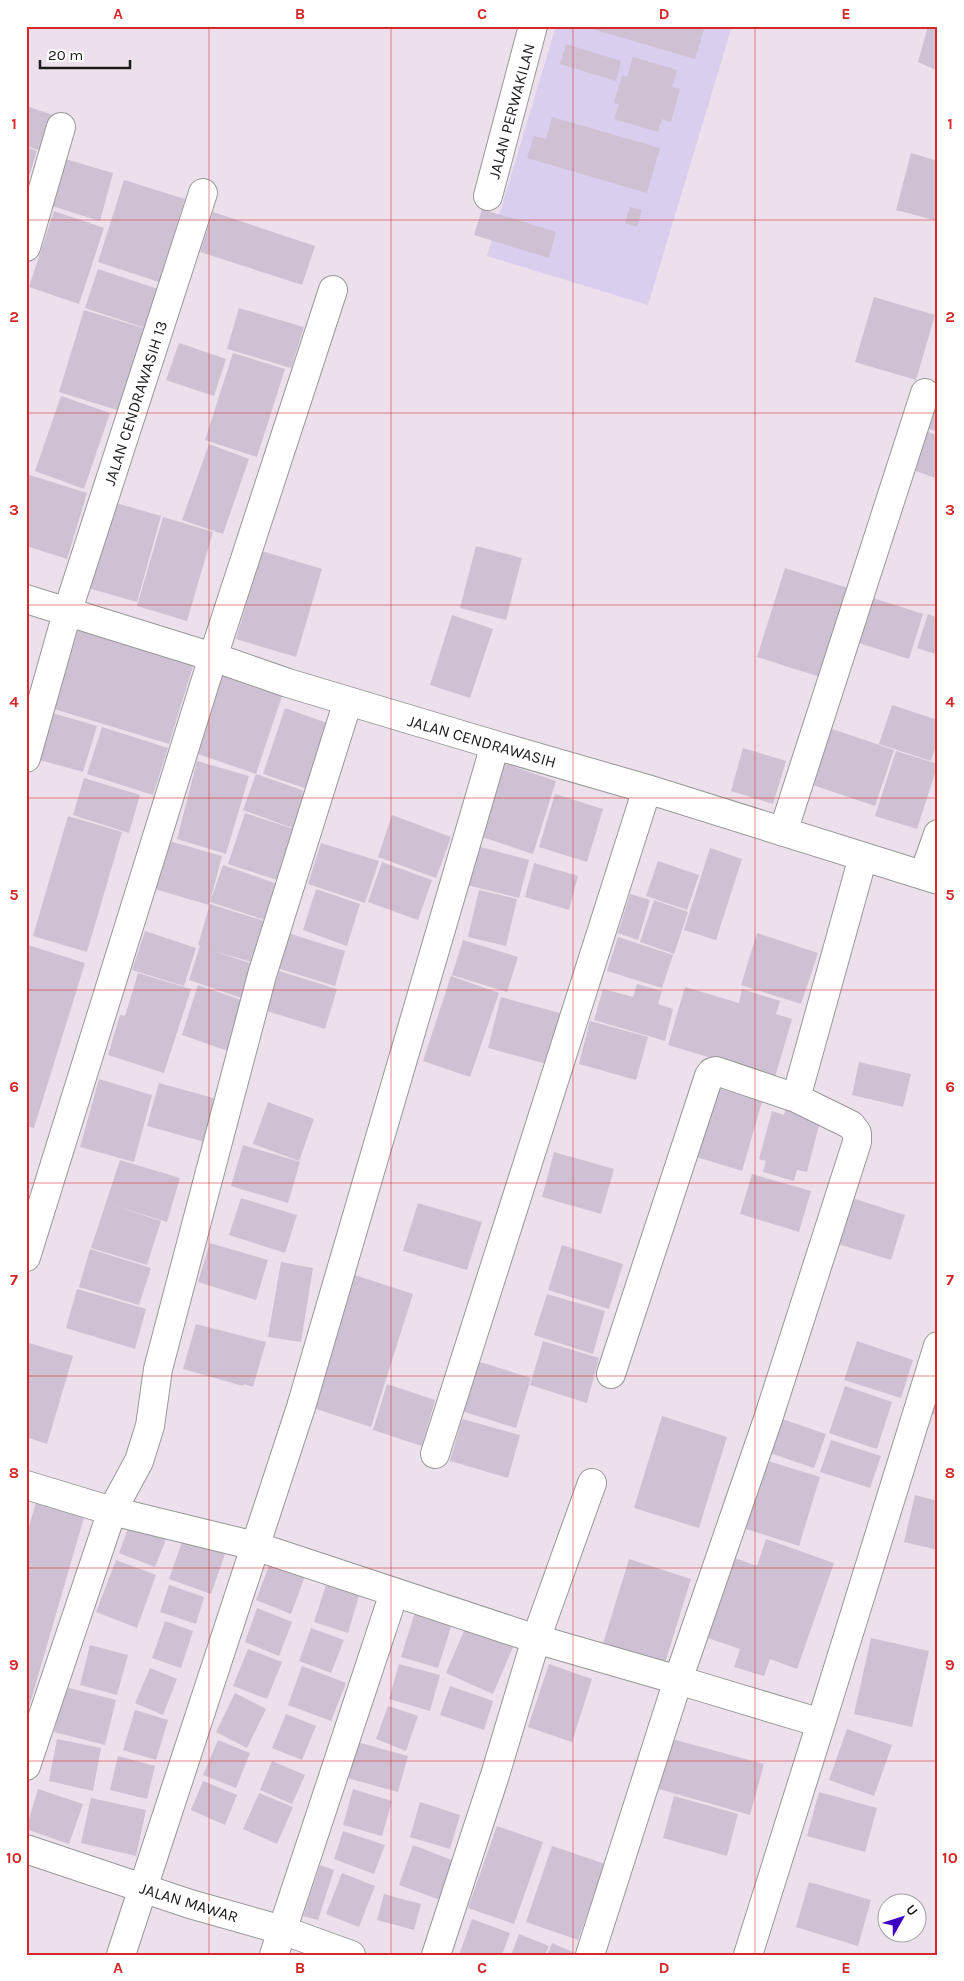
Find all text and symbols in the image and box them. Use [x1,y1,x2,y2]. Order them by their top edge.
text: A [113,4,123,23]
text: B [295,4,305,23]
text: C [477,4,487,23]
text: D [659,4,670,23]
text: E [841,4,851,23]
scale bar [40,38,130,70]
street label: JALAN PERWAKILAN [484,41,539,181]
text: 20 m [48,46,83,64]
text: 1 [11,114,17,133]
text: 1 [947,114,953,133]
text: 2 [9,307,19,326]
text: 2 [945,307,955,326]
street label: JALAN CENDRAWASIH 13 [100,318,171,488]
text: 3 [9,500,19,519]
text: 3 [945,500,955,519]
text: 4 [9,692,19,711]
text: 4 [945,692,955,711]
street label: JALAN CENDRAWASIH [405,711,558,772]
text: 5 [9,885,19,904]
text: 5 [945,885,955,904]
text: 6 [9,1077,19,1096]
text: 6 [945,1077,955,1096]
text: 7 [10,1270,18,1289]
text: 7 [946,1270,954,1289]
text: 8 [9,1463,19,1482]
text: 8 [945,1463,955,1482]
text: 9 [9,1655,19,1674]
text: 9 [945,1655,955,1674]
text: 10 [6,1848,22,1867]
text: 10 [942,1848,958,1867]
street label: JALAN MAWAR [137,1878,240,1926]
north arrow [876,1894,926,1944]
text: U [902,1901,921,1919]
text: A [113,1958,123,1977]
text: B [295,1958,305,1977]
text: C [477,1958,487,1977]
text: D [659,1958,670,1977]
text: E [841,1958,851,1977]

